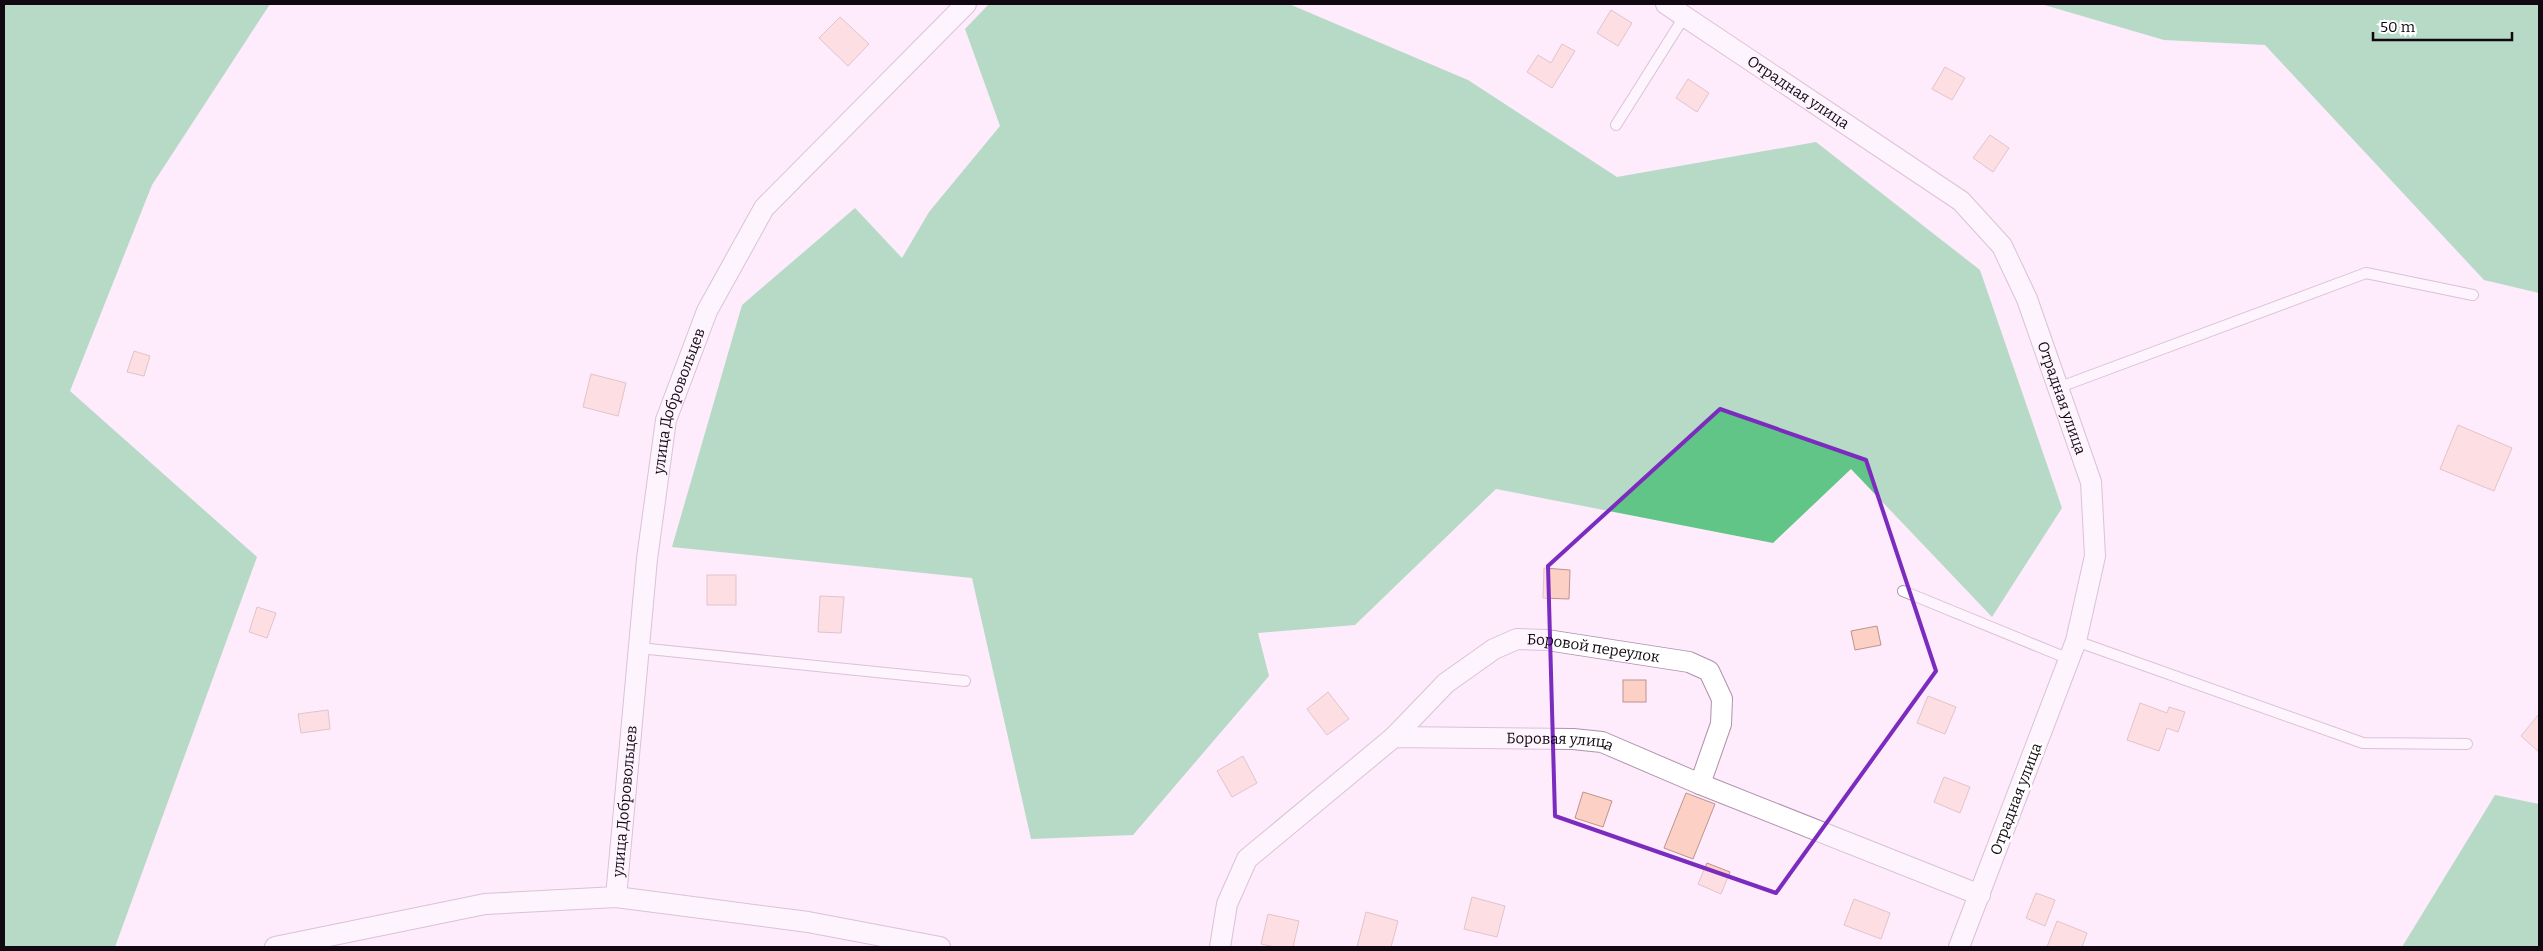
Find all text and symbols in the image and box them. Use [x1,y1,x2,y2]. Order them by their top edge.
scale bar [2373,10,2512,42]
text: 50 m [2380,18,2416,36]
street label: Отрадная улица [1744,52,1853,133]
street label: улица Добровольцев [650,326,709,476]
street label: Отрадная улица [2033,339,2090,457]
street label: Боровой переулок [1527,630,1661,666]
street label: улица Добровольцев [609,725,641,879]
street label: Боровая улица [1506,729,1616,755]
street label: Отрадная улица [1986,740,2046,858]

